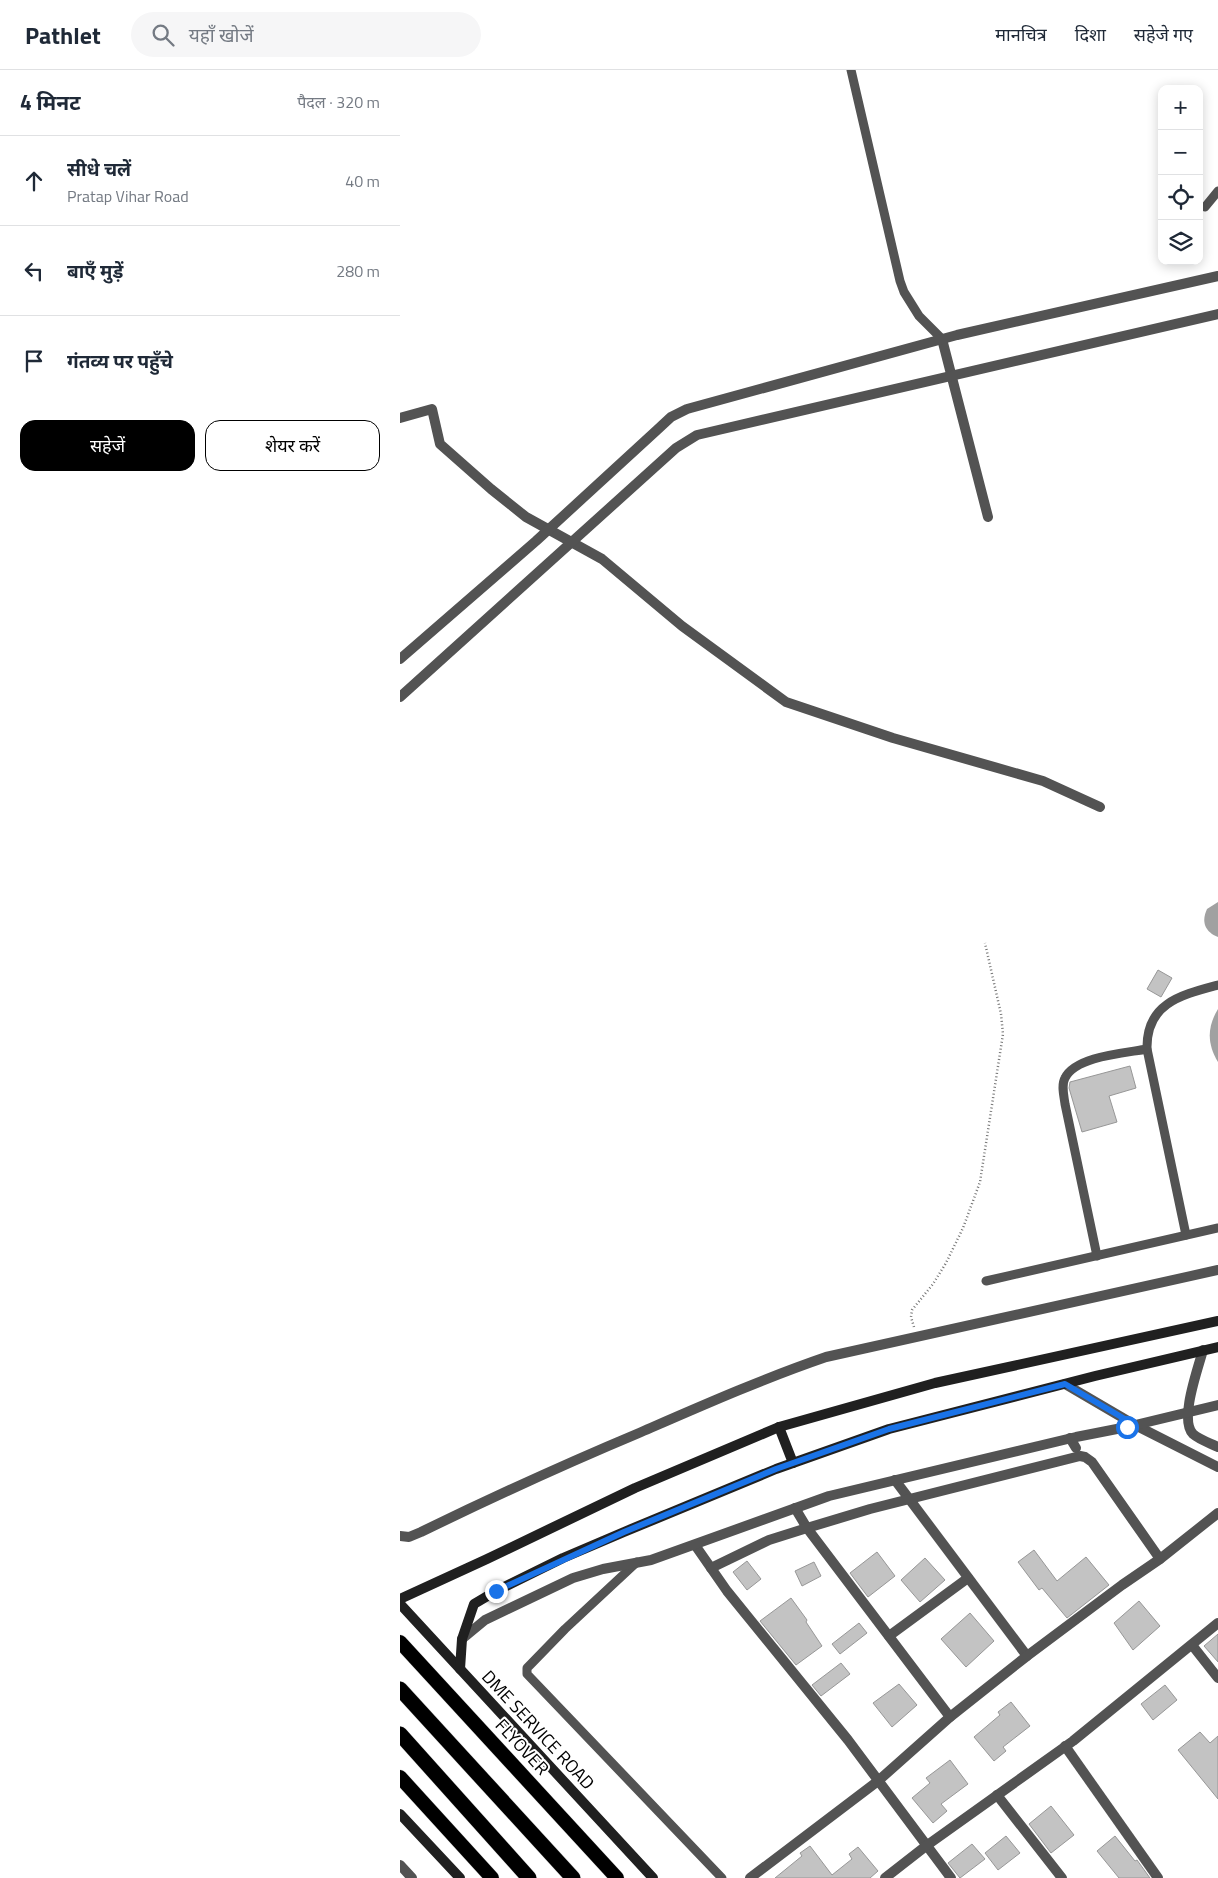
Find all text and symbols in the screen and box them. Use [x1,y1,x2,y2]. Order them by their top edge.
search box [131,12,481,57]
text: Pathlet [25,17,101,53]
text: यहाँ खोजें [189,20,254,49]
icon: search [149,21,177,49]
text: मानचित्र [995,21,1047,48]
text: दिशा [1075,21,1106,48]
text: सहेजे गए [1134,21,1193,48]
map controls [1158,85,1203,265]
button: + [1158,85,1203,130]
text: 4 मिनट [20,86,80,118]
text: पैदल · 320 m [297,90,380,114]
button: − [1158,130,1203,175]
text: सीधे चलें [67,154,131,183]
icon: ahead [20,167,48,195]
text: 40 m [345,169,380,193]
button: locate [1158,175,1203,220]
text: Pratap Vihar Road [67,184,189,208]
button: layers [1158,220,1203,265]
text: बाएँ मुड़ें [67,256,123,285]
icon: left [20,257,48,285]
text: 280 m [336,259,380,283]
text: गंतव्य पर पहुँचे [67,346,173,375]
icon: arrive [20,347,48,375]
button: सहेजें [20,420,195,471]
button: शेयर करें [205,420,380,471]
route start [1116,1416,1139,1439]
route end [485,1580,508,1603]
street label: DME SERVICE ROAD [476,1664,601,1796]
street label: FLYOVER [489,1712,556,1781]

